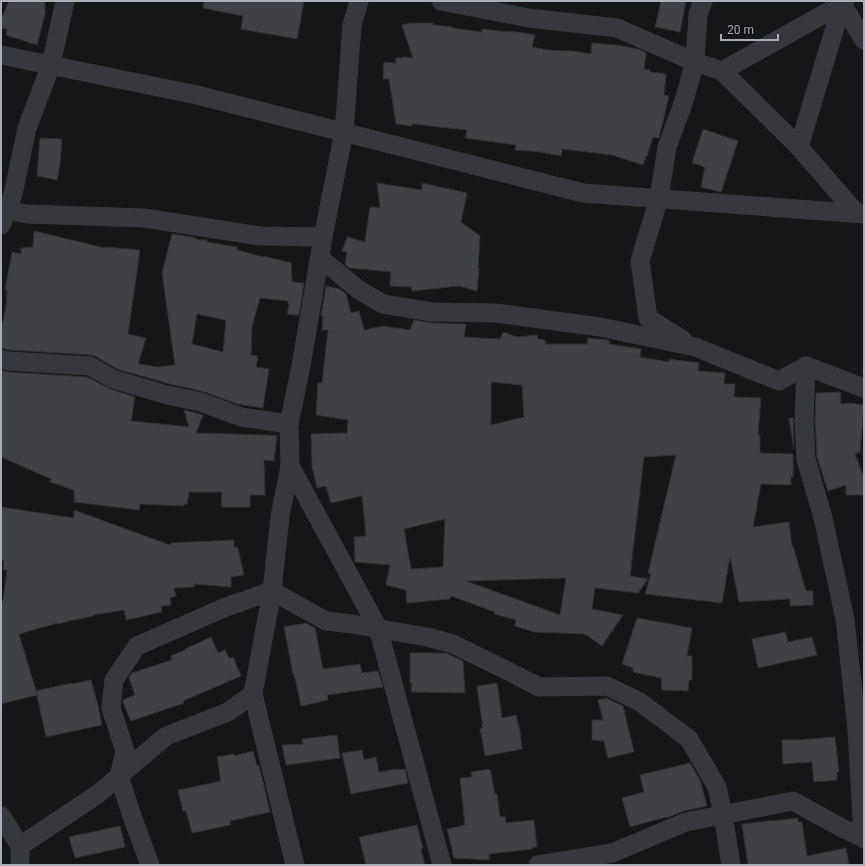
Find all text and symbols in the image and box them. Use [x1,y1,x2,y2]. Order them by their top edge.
scale bar [721,16,778,42]
text: 20 m [727,23,754,37]

